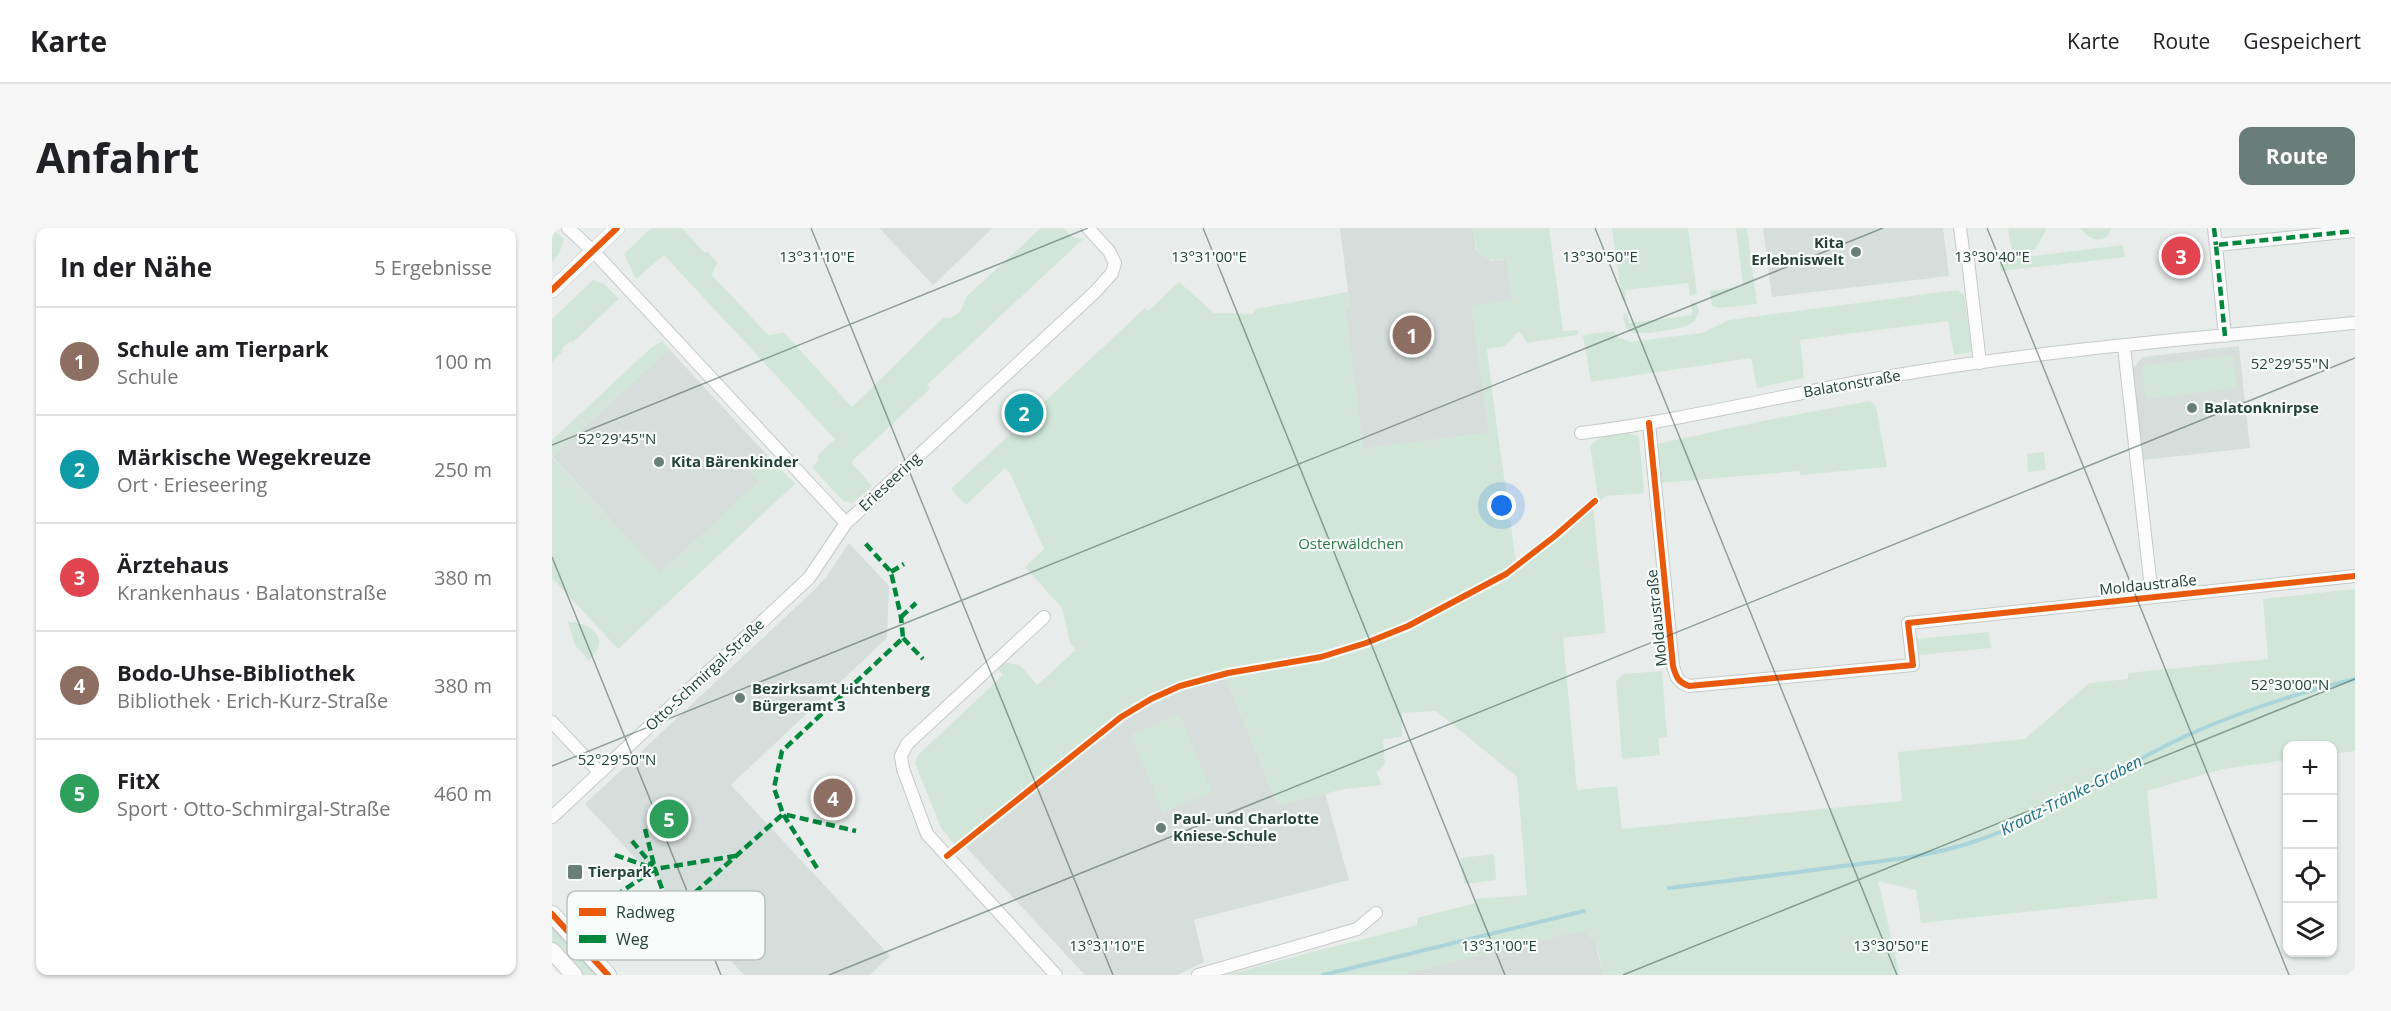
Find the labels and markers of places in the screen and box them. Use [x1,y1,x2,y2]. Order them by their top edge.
place label: Kita Erlebniswelt [1751,232,1844,269]
pin: 3 [2162,234,2200,279]
marker: Kita Erlebniswelt [1849,245,1863,259]
pin: 1 [1392,312,1432,358]
pin: 2 [1004,390,1044,435]
place label: Balatonknirpse [2204,397,2319,417]
marker: Balatonknirpse [2185,401,2199,415]
place label: Kita Bärenkinder [671,451,799,471]
marker: Kita Bärenkinder [652,455,666,469]
place label: Bezirksamt Lichtenberg Bürgeramt 3 [752,678,931,715]
marker: Bezirksamt Lichtenberg Bürgeramt 3 [733,691,747,705]
pin: 4 [814,776,852,820]
pin: 5 [650,796,688,842]
place label: Paul- und Charlotte Kniese-Schule [1173,808,1319,845]
marker: Paul- und Charlotte Kniese-Schule [1154,821,1168,835]
place label: Tierpark [588,861,652,881]
marker: Tierpark [566,863,584,881]

